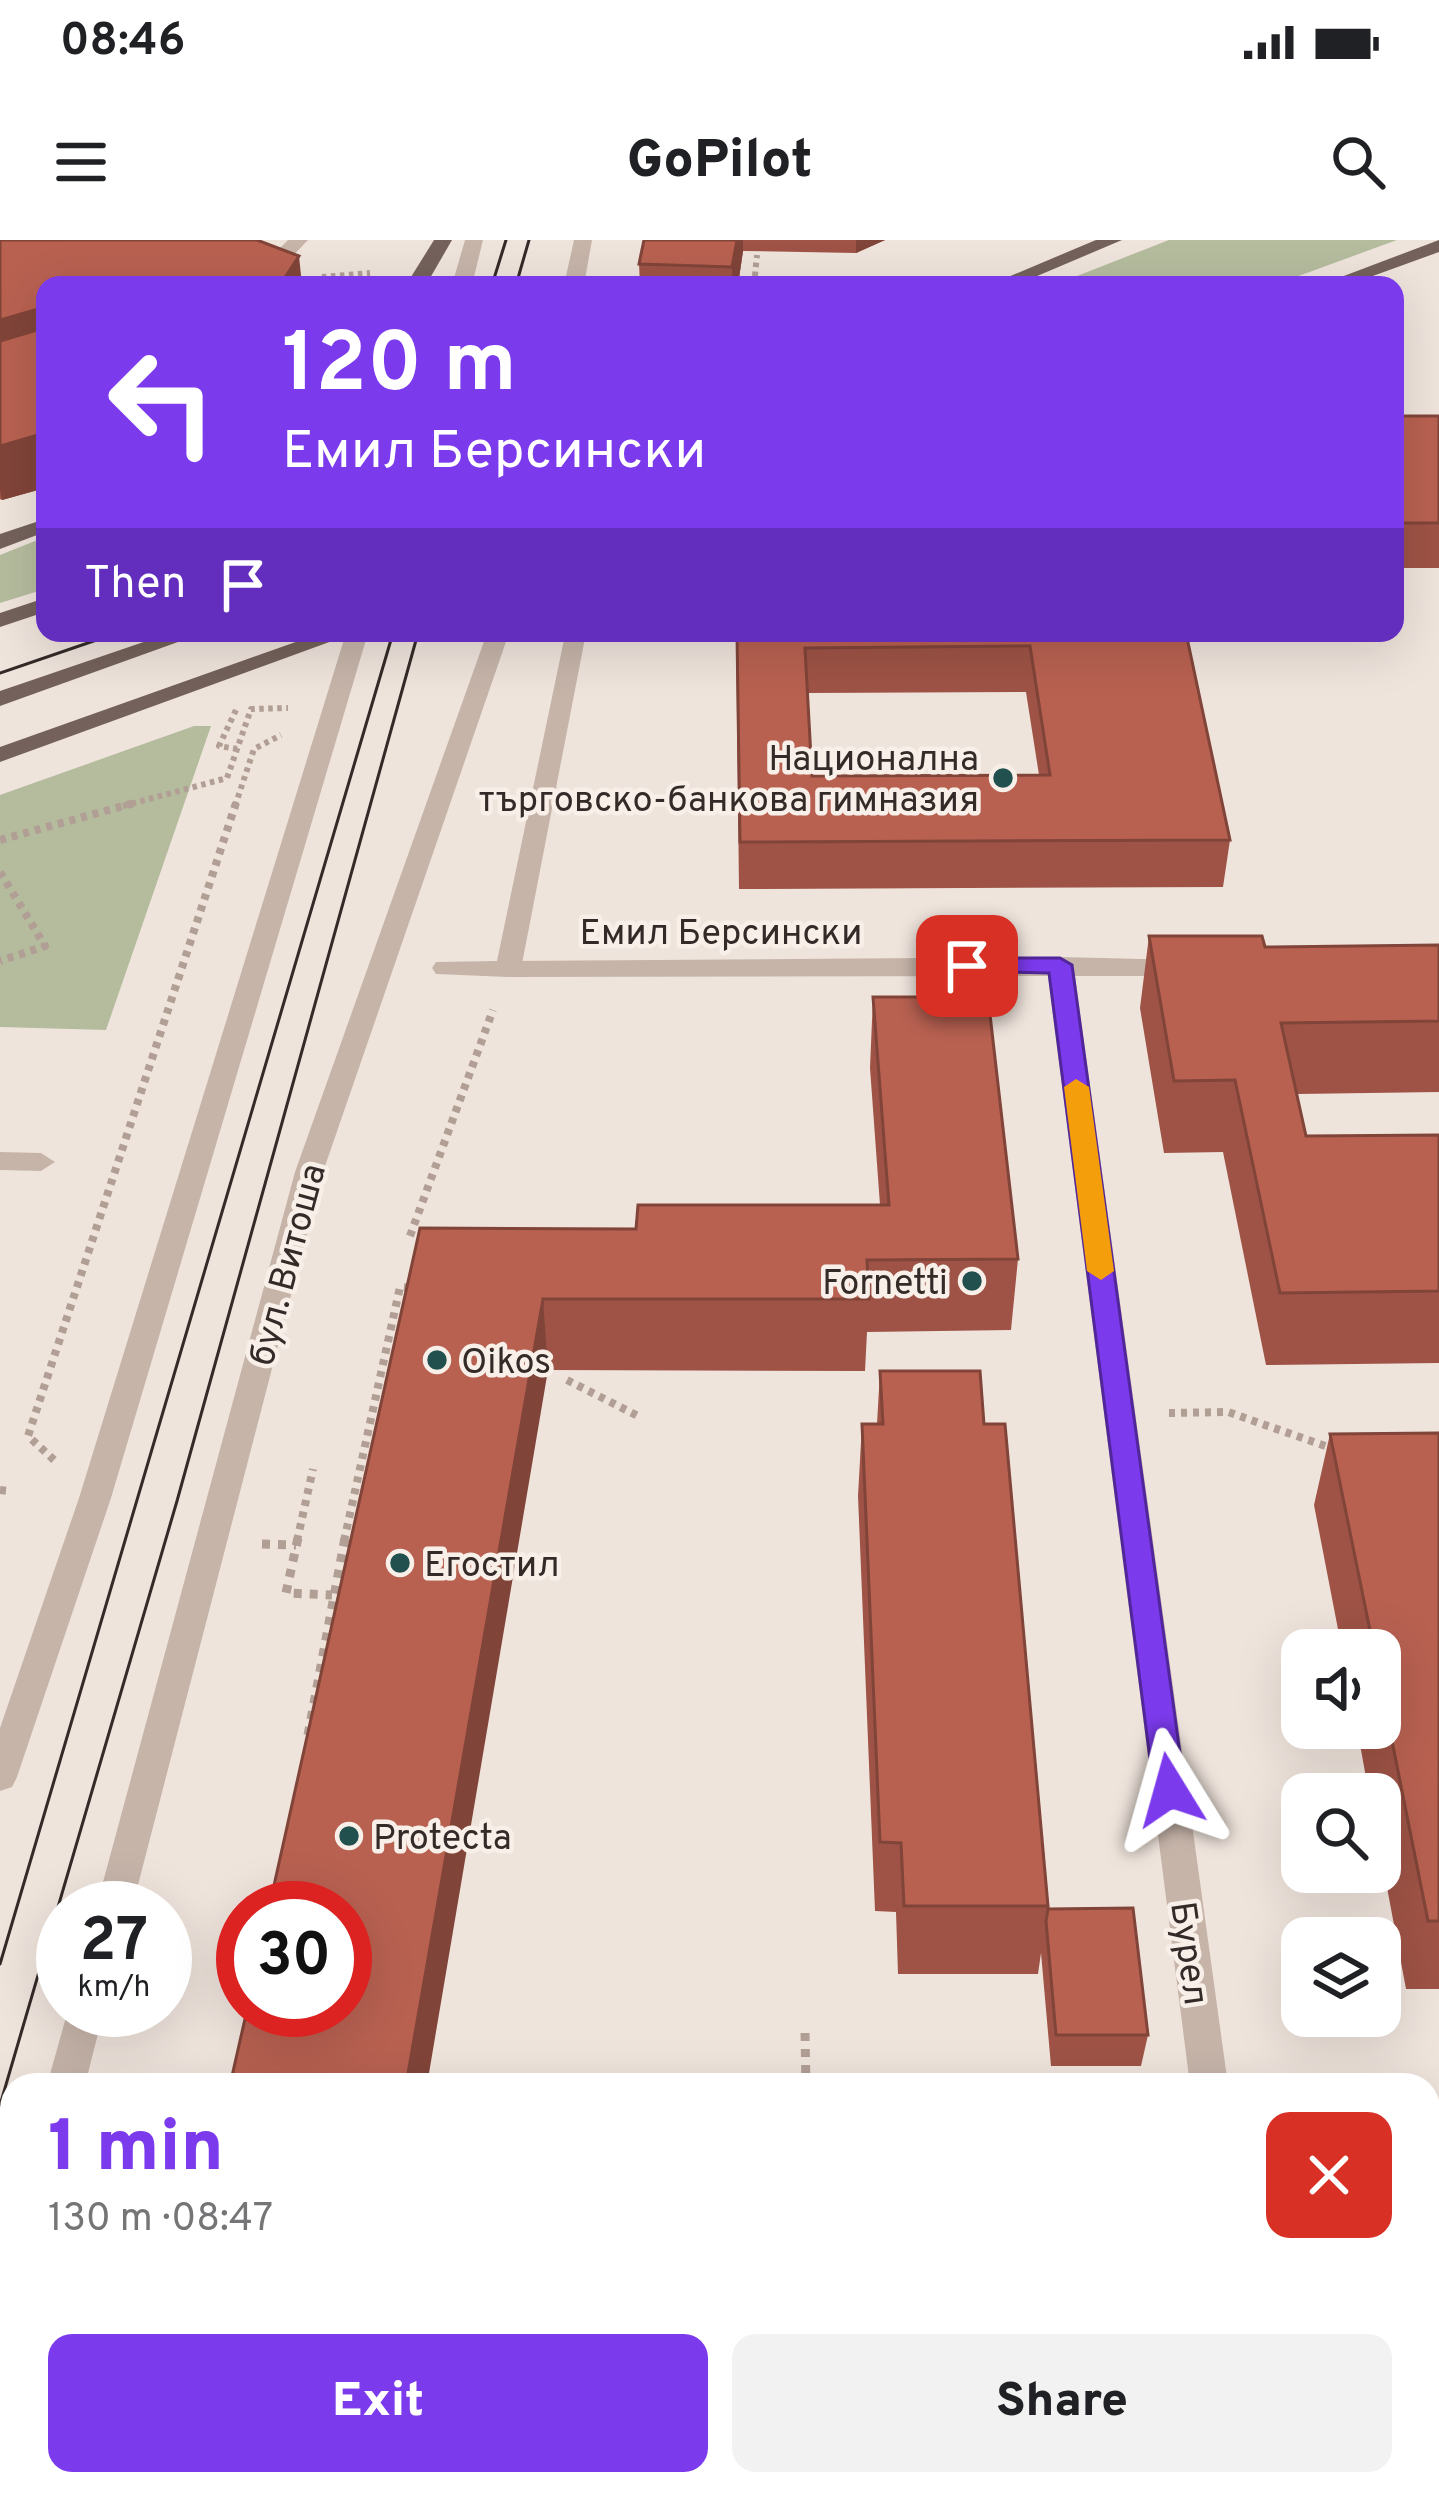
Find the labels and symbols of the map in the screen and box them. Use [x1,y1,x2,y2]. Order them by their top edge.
place label: Национална търговско-банкова гимназия [478,738,979,825]
marker: Национална търговско-банкова гимназия [990,765,1016,791]
street label: Емил Берсински [580,912,862,958]
pin [916,915,1018,1017]
street label: бул. Витоша [241,1159,339,1371]
place label: Fornetti [822,1262,948,1308]
marker: Fornetti [959,1268,985,1294]
place label: Oikos [461,1341,551,1387]
marker: Oikos [424,1347,450,1373]
place label: Егостил [424,1544,560,1590]
marker: Егостил [387,1550,413,1576]
position arrow [1107,1727,1233,1853]
place label: Protecta [373,1817,512,1863]
marker: Protecta [336,1823,362,1849]
speed limit sign: 30 [216,1881,372,2037]
street label: Бурел [1157,1899,1217,2008]

